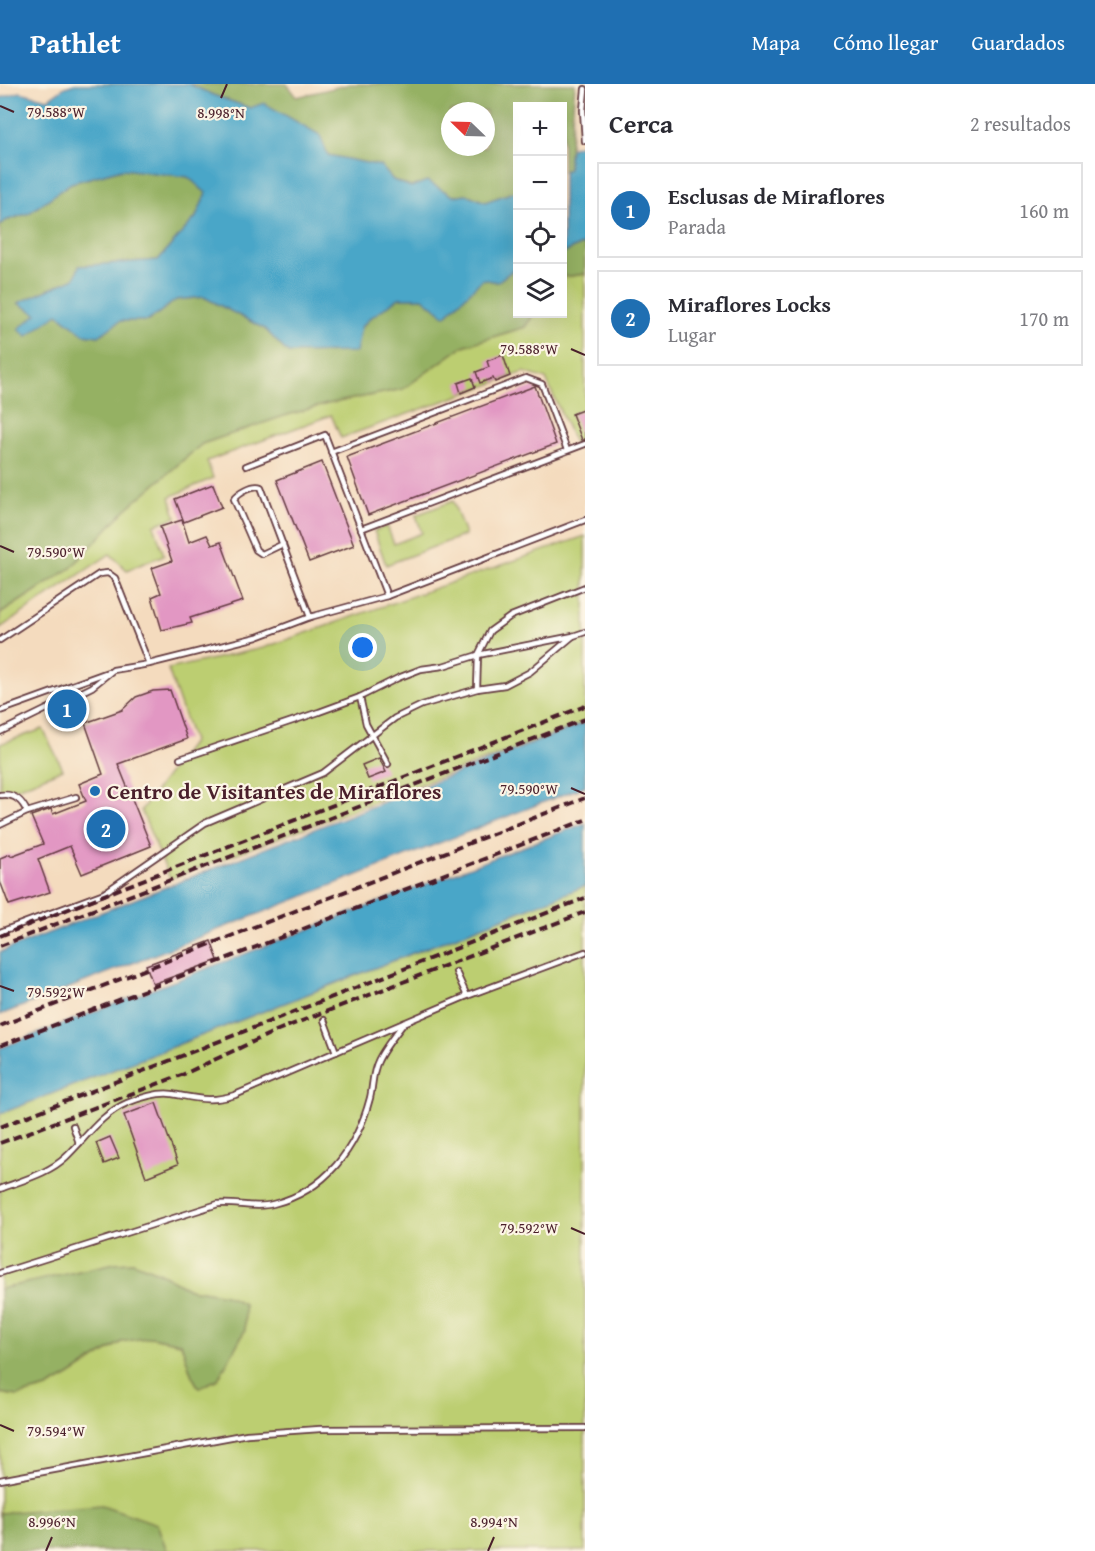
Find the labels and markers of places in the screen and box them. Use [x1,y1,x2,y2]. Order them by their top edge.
pin: 1 [48,686,86,732]
place label: Centro de Visitantes de Miraflores [107,775,441,807]
marker: Centro de Visitantes de Miraflores [88,784,102,798]
pin: 2 [86,806,126,852]

